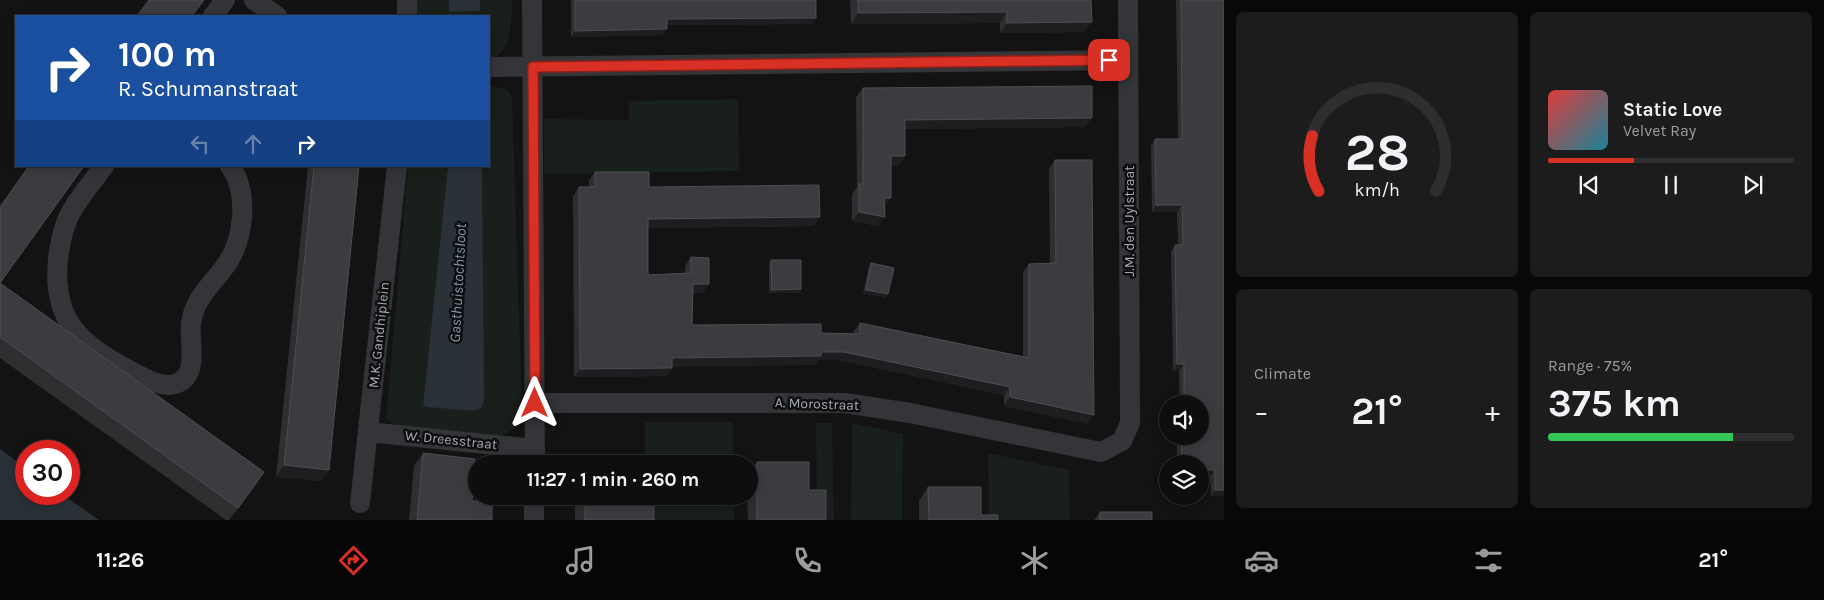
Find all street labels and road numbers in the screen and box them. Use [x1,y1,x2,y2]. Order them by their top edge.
street label: J.M. den Uylstraat [1121,165,1138,277]
street label: M.K. Gandhiplein [365,281,393,389]
street label: A. Morostraat [775,394,859,414]
street label: W. Dreesstraat [404,427,498,453]

